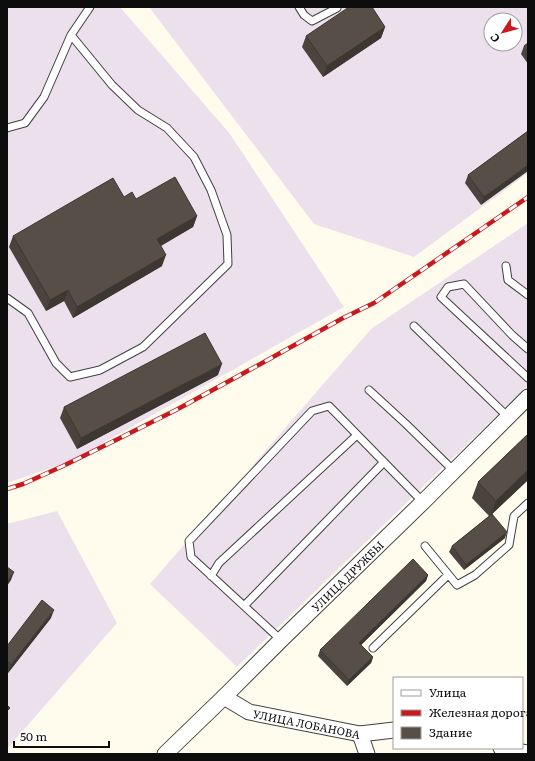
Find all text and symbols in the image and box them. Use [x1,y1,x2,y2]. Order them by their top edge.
north arrow [483,12,523,52]
text: С [485,30,503,46]
street label: УЛИЦА ДРУЖБЫ [307,537,387,615]
legend [393,677,523,749]
text: Улица [429,683,467,701]
text: Железная дорога [429,703,533,721]
street label: УЛИЦА ЛОБАНОВА [252,705,362,742]
scale bar [14,723,109,749]
text: Здание [429,723,472,741]
text: 50 m [20,727,47,745]

